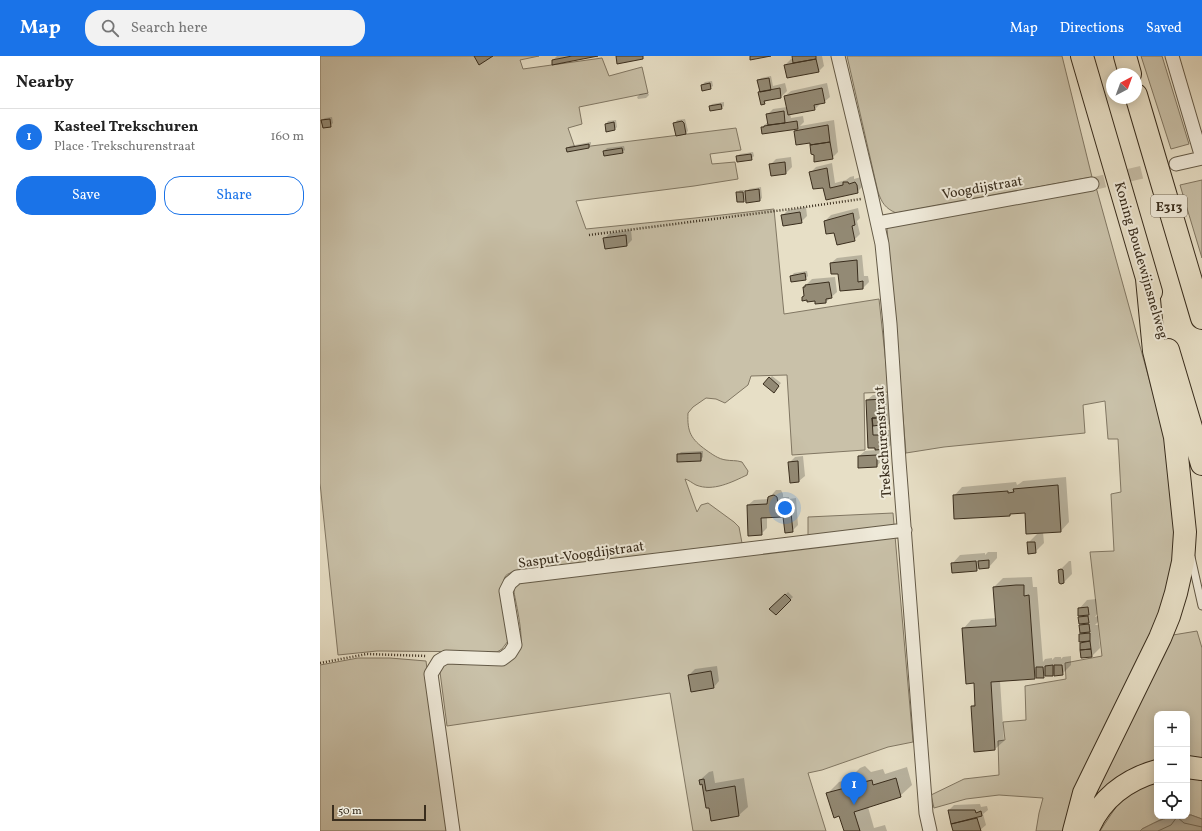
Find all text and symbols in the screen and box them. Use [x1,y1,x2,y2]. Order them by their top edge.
search box [85,10,365,46]
text: Map [20,15,61,41]
icon: search [99,17,121,39]
text: Search here [131,18,208,39]
text: Map [1010,19,1038,38]
text: Directions [1060,19,1124,38]
text: Saved [1146,19,1182,38]
north arrow [1106,68,1142,104]
text: Nearby [16,71,74,94]
text: Kasteel Trekschuren [54,117,198,138]
text: 1 [26,128,32,146]
text: 160 m [270,128,304,146]
text: Place · Trekschurenstraat [54,138,195,156]
street label: Voogdijstraat [940,172,1024,205]
button: Save [16,176,156,215]
button: Share [164,176,304,215]
street label: Koning Boudewijnsnelweg [1109,180,1172,341]
road number: E313 [1151,195,1187,217]
street label: Trekschurenstraat [870,385,897,499]
your location [775,498,795,518]
street label: Sasput-Voogdijstraat [517,537,646,574]
map controls [1154,711,1190,819]
button: + [1154,711,1190,747]
button: − [1154,747,1190,783]
pin: 1 [841,772,867,805]
button: locate [1154,783,1190,819]
scale bar [332,803,426,822]
text: 50 m [338,804,362,819]

